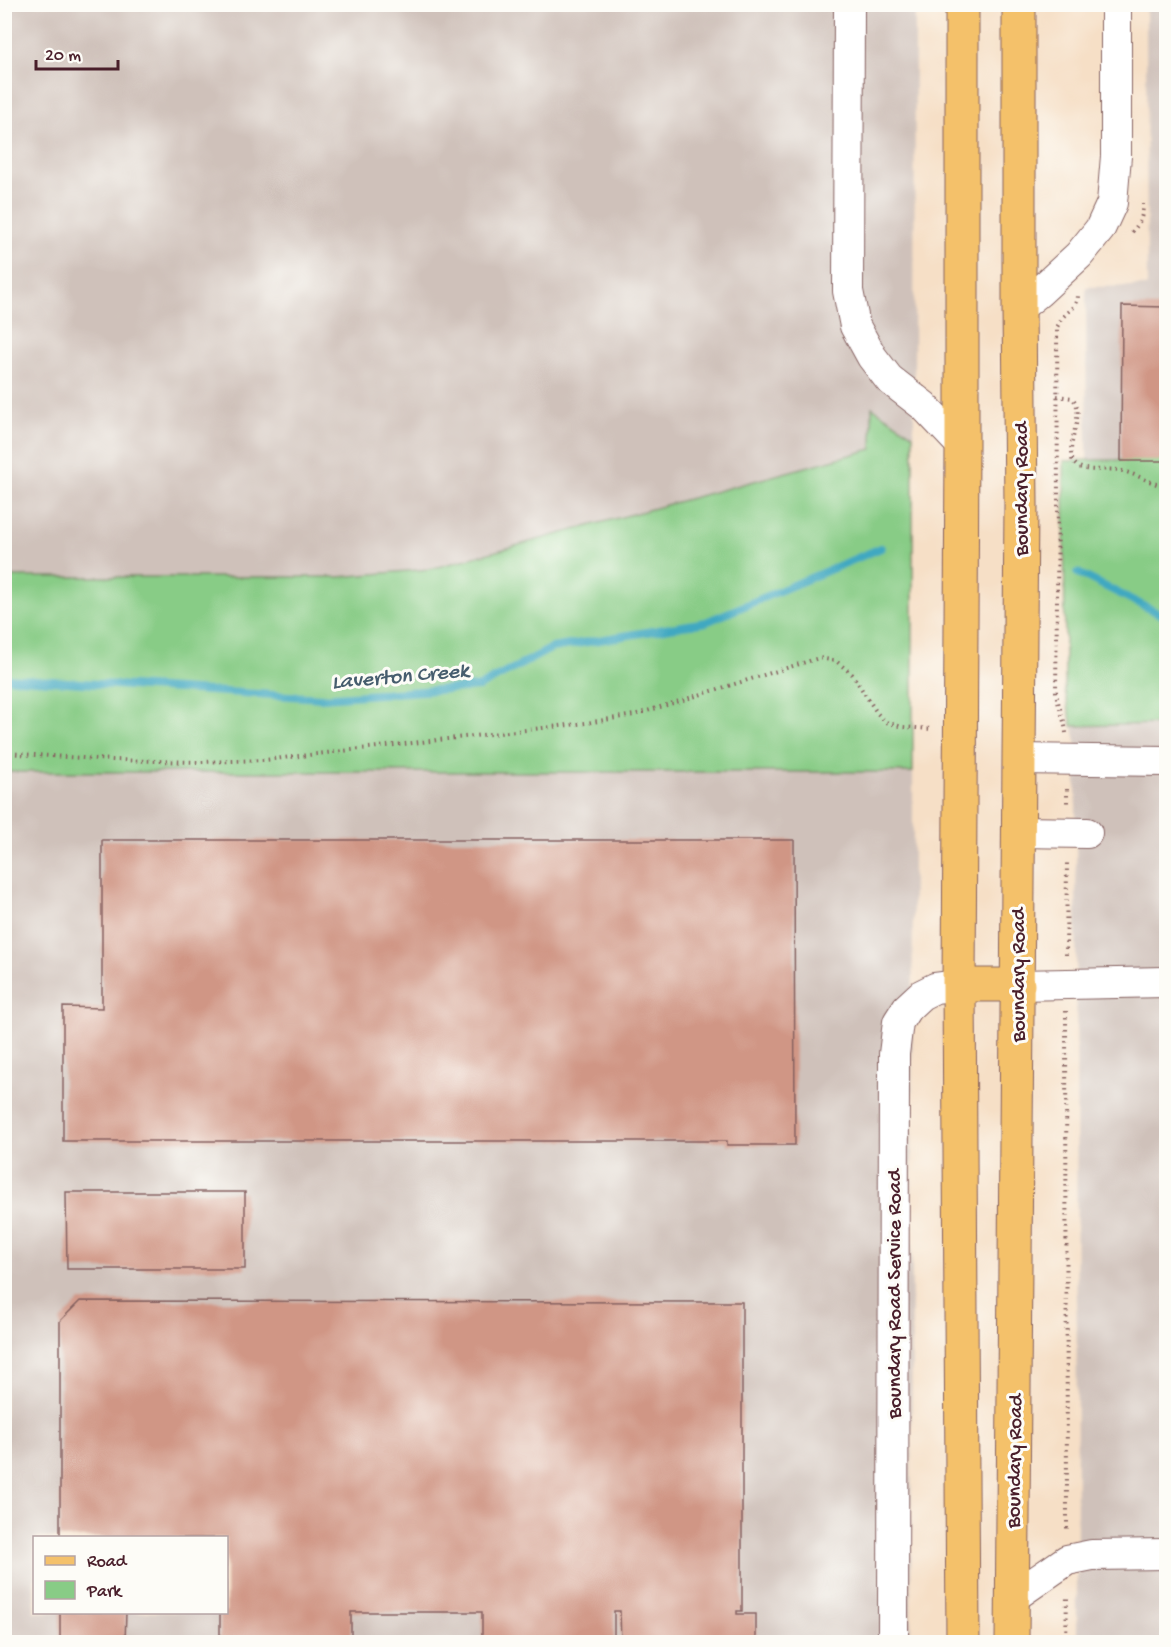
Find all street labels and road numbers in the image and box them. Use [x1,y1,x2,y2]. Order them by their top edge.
street label: Boundary Road [1011,420,1036,557]
street label: Boundary Road [1008,906,1033,1043]
street label: Boundary Road Service Road [884,1167,909,1420]
street label: Boundary Road [1003,1392,1030,1529]

